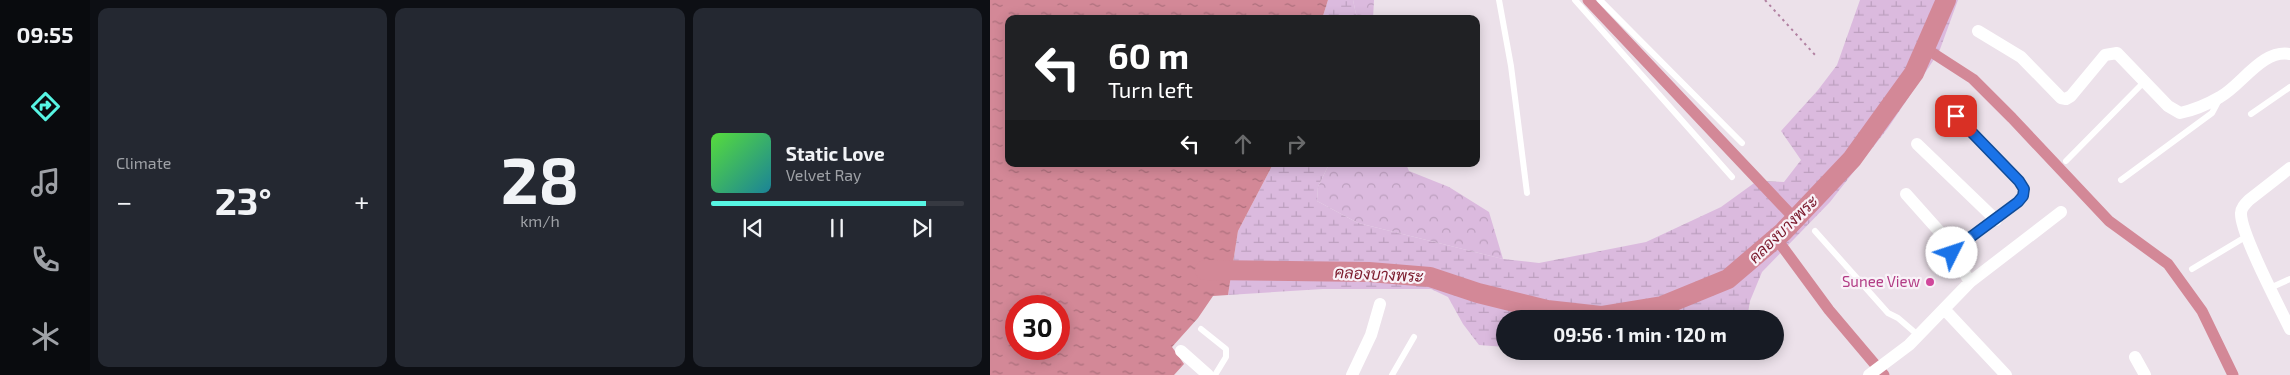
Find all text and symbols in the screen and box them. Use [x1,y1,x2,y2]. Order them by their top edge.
text: 09:55 [17,21,73,47]
text: 60 m [1108,34,1189,76]
icon: left [1025,35,1090,100]
text: Turn left [1108,76,1193,102]
icon: directions [28,89,63,124]
pin [1935,95,1977,137]
icon: arrive [1942,102,1970,130]
icon: left [1176,130,1204,158]
icon: ahead [1229,130,1257,158]
icon: right [1282,130,1310,158]
text: 28 [501,139,579,217]
text: Static Love [786,142,885,165]
text: Climate [116,153,171,172]
icon: music [28,165,63,200]
text: Velvet Ray [786,165,862,184]
text: 23° [215,177,271,223]
text: − [116,184,132,218]
text: + [354,184,369,218]
water label: คลองบางพระ [1744,191,1821,266]
text: km/h [520,211,560,230]
icon: previous [739,214,767,242]
icon: pause [823,214,851,242]
icon: next [908,214,936,242]
position arrow [1925,226,1977,278]
icon: phone [28,242,63,277]
water label: คลองบางพระ [1334,262,1424,285]
place label: Sunee View [1842,272,1920,290]
marker: Sunee View [1924,276,1936,288]
speed limit sign: 30 [1005,295,1070,360]
icon: climate [28,319,63,354]
text: 09:56 · 1 min · 120 m [1553,323,1727,346]

